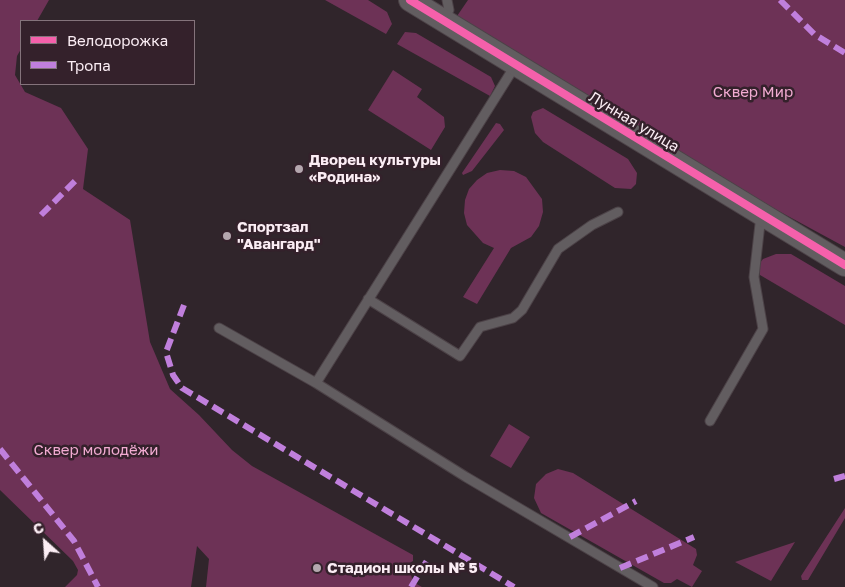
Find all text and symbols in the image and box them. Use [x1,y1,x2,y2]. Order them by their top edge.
legend [20,20,195,85]
text: Велодорожка [67,31,168,49]
text: Тропа [67,56,111,74]
park label: Сквер Мир [713,83,793,101]
street label: Лунная улица [586,88,682,156]
place label: Дворец культуры «Родина» [309,151,441,186]
marker: Дворец культуры «Родина» [293,163,305,175]
place label: Спортзал "Авангард" [237,218,321,253]
marker: Спортзал "Авангард" [221,230,233,242]
park label: Сквер молодёжи [34,441,158,459]
north arrow [20,517,70,567]
text: С [30,518,46,538]
place label: Стадион школы № 5 [327,559,478,577]
marker: Стадион школы № 5 [311,562,323,574]

